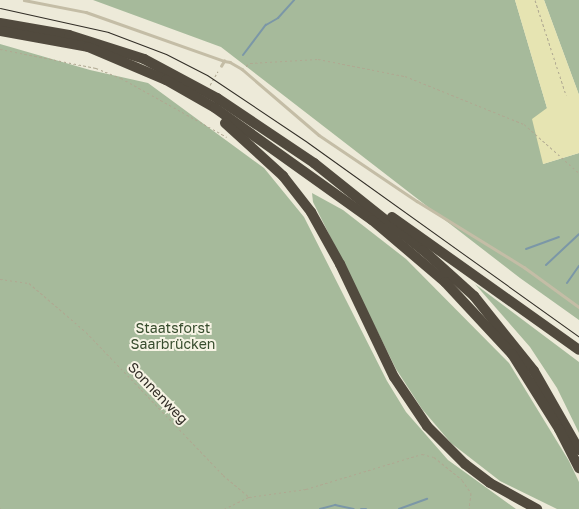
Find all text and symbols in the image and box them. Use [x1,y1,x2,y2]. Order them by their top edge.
park label: Staatsforst Saarbrücken [131,320,215,352]
street label: Sonnenweg [124,359,192,427]

